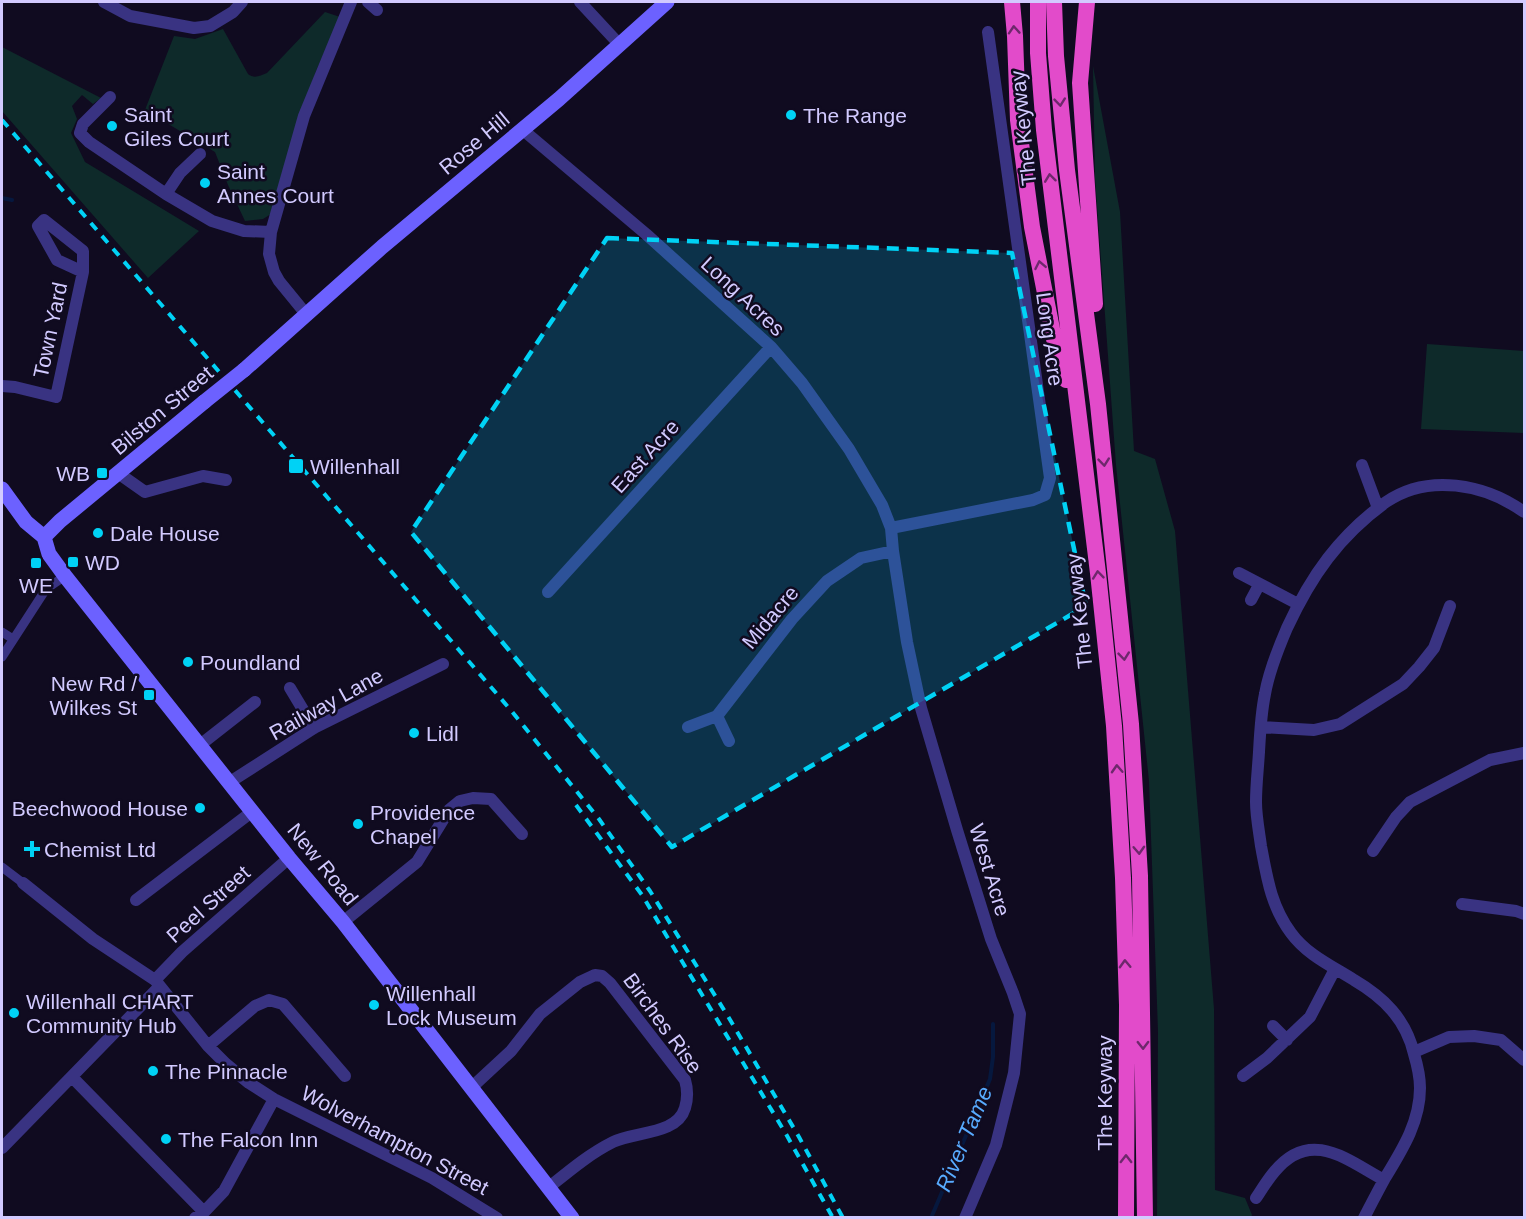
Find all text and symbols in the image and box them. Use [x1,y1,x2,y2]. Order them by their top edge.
one-way arrow [1008,25,1021,35]
street label: The Keyway [1005,69,1040,187]
one-way arrow [1053,97,1066,106]
place label: Saint Giles Court [124,103,229,150]
place label: The Range [803,104,907,127]
street label: Rose Hill [434,107,514,179]
marker: The Range [784,108,798,122]
marker: Saint Giles Court [105,119,119,133]
place label: Saint Annes Court [217,160,334,207]
one-way arrow [1044,173,1057,183]
marker: Saint Annes Court [198,176,212,190]
street label: Long Acres [697,252,789,340]
one-way arrow [1034,261,1047,271]
street label: Town Yard [29,280,71,380]
street label: Long Acre [1032,291,1068,387]
street label: Bilston Street [107,361,217,459]
street label: East Acre [606,415,684,497]
place label: Willenhall [310,455,400,478]
marker: Willenhall [287,457,305,475]
one-way arrow [1097,458,1109,467]
place label: WB [56,462,90,485]
marker: WB [95,466,109,480]
place label: Dale House [110,522,220,545]
marker: Dale House [91,526,105,540]
place label: WD [85,551,120,574]
street label: The Keyway [1061,552,1096,670]
marker: WD [66,555,80,569]
marker: WE [29,556,43,570]
one-way arrow [1092,571,1105,580]
place label: WE [19,574,53,597]
street label: Midacre [737,581,803,653]
place label: Poundland [200,651,300,674]
one-way arrow [1117,651,1130,661]
marker: Poundland [181,655,195,669]
street label: Railway Lane [265,663,387,745]
place label: New Rd / Wilkes St [49,672,137,719]
marker: New Rd / Wilkes St [142,688,156,702]
place label: Lidl [426,722,459,745]
marker: Lidl [407,726,421,740]
one-way arrow [1110,765,1123,774]
place label: Beechwood House [12,797,188,820]
marker: Beechwood House [193,801,207,815]
place label: Providence Chapel [370,801,475,848]
marker: Providence Chapel [351,817,365,831]
street label: New Road [283,819,363,909]
street label: West Acre [965,821,1015,919]
place label: Chemist Ltd [44,838,156,861]
marker: Chemist Ltd [25,842,39,856]
one-way arrow [1132,846,1145,855]
street label: Peel Street [162,861,254,947]
one-way arrow [1119,960,1132,969]
street label: Birches Rise [619,969,707,1077]
place label: Willenhall Lock Museum [386,982,517,1029]
place label: Willenhall CHART Community Hub [26,990,194,1037]
marker: Willenhall Lock Museum [367,998,381,1012]
marker: Willenhall CHART Community Hub [7,1006,21,1020]
street label: The Keyway [1093,1035,1116,1151]
one-way arrow [1137,1041,1149,1050]
place label: The Pinnacle [165,1060,288,1083]
marker: The Pinnacle [146,1064,160,1078]
street label: Wolverhampton Street [298,1081,493,1199]
water label: River Tame [931,1083,997,1195]
place label: The Falcon Inn [178,1128,318,1151]
marker: The Falcon Inn [159,1132,173,1146]
one-way arrow [1120,1155,1132,1164]

